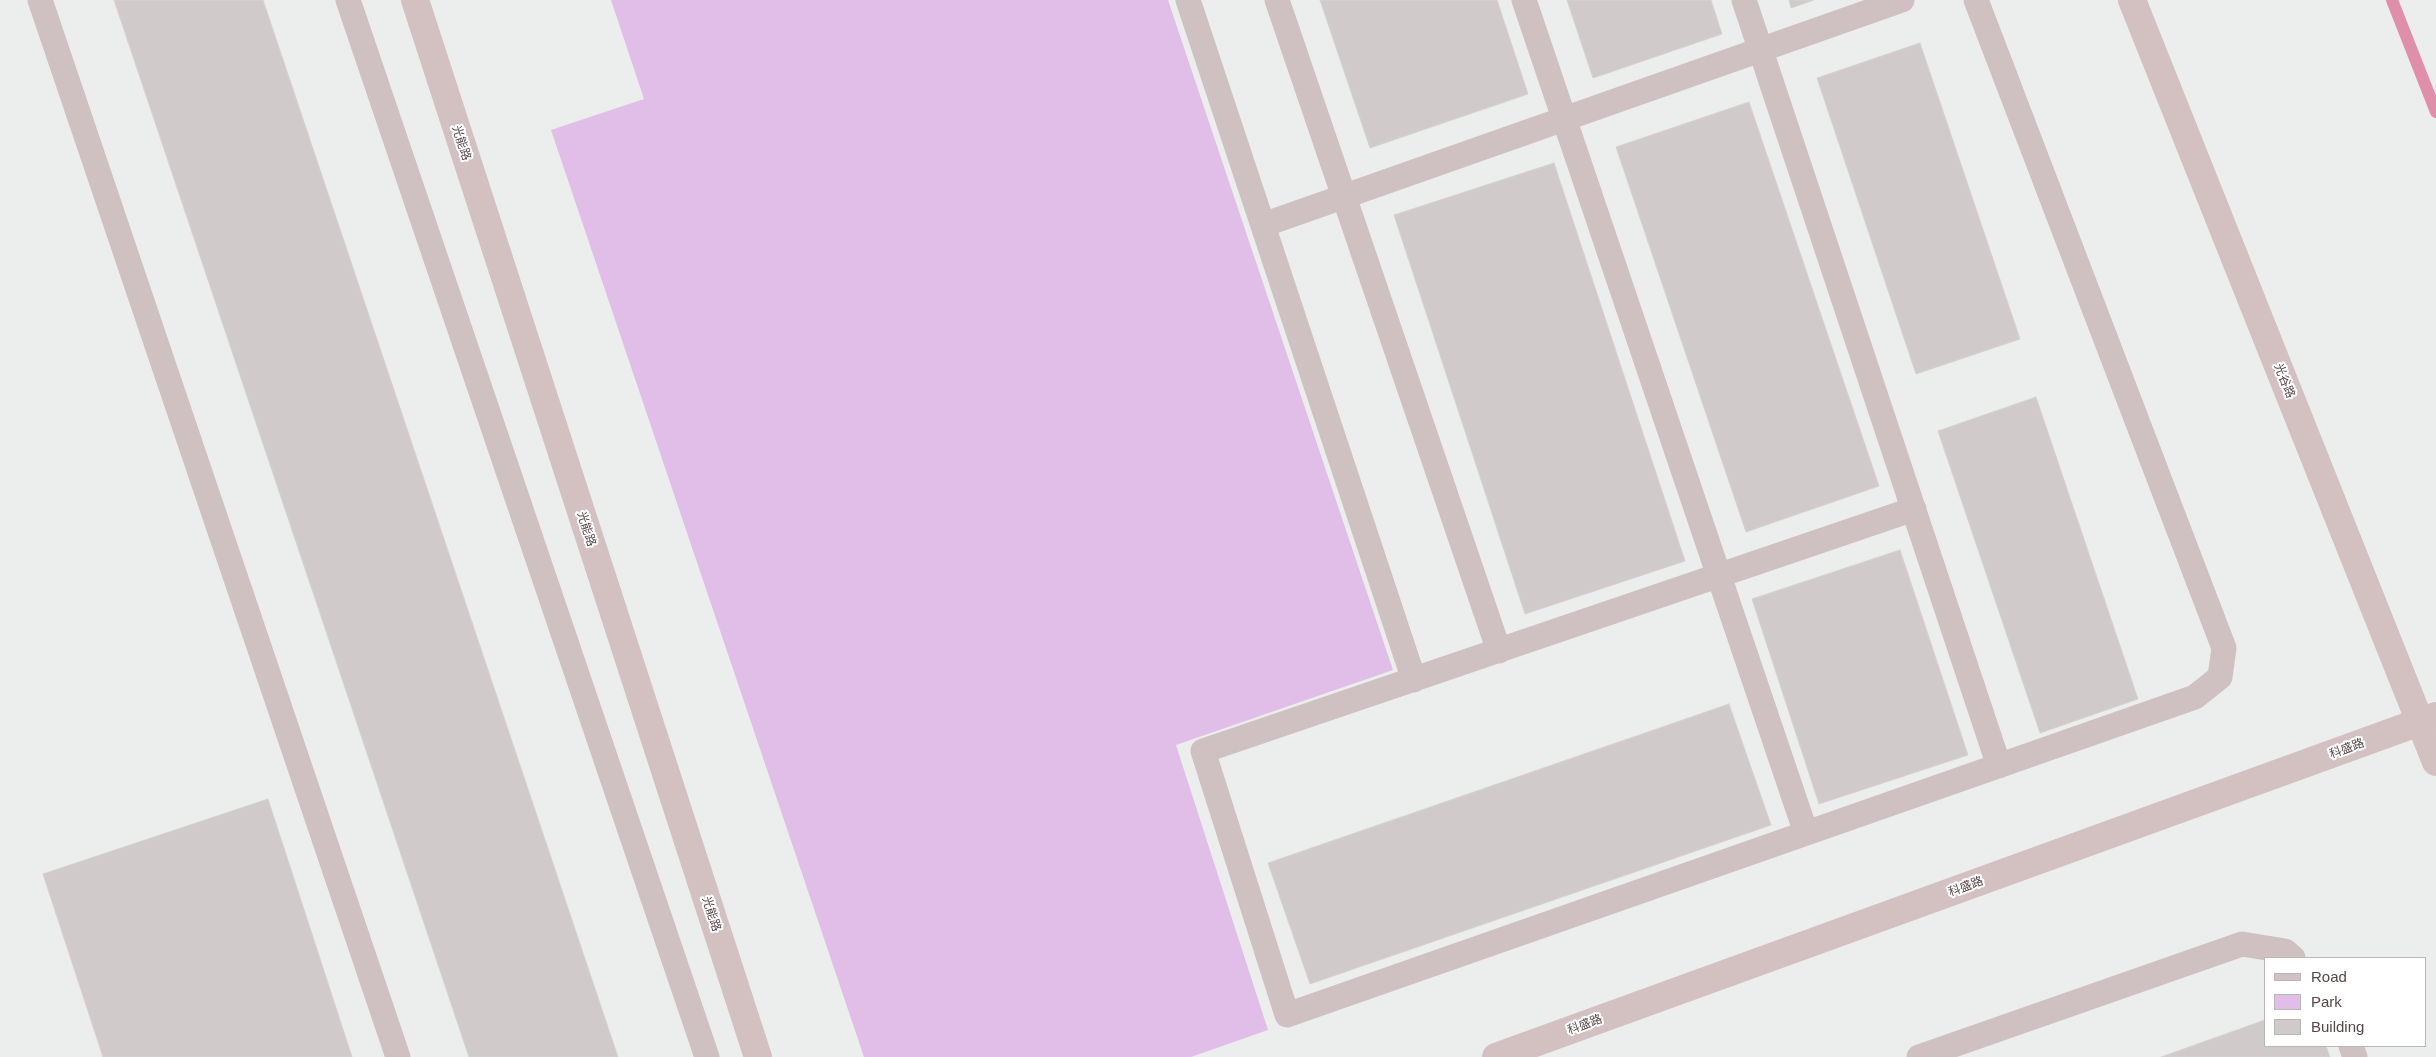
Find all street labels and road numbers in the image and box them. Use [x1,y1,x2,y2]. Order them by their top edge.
street label: 光能路 [449,124,473,162]
street label: 光谷路 [2271,362,2297,400]
street label: 光能路 [574,510,598,548]
street label: 科盛路 [2328,736,2366,762]
street label: 科盛路 [1947,874,1985,900]
street label: 光能路 [699,895,723,933]
street label: 科盛路 [1566,1012,1604,1038]

